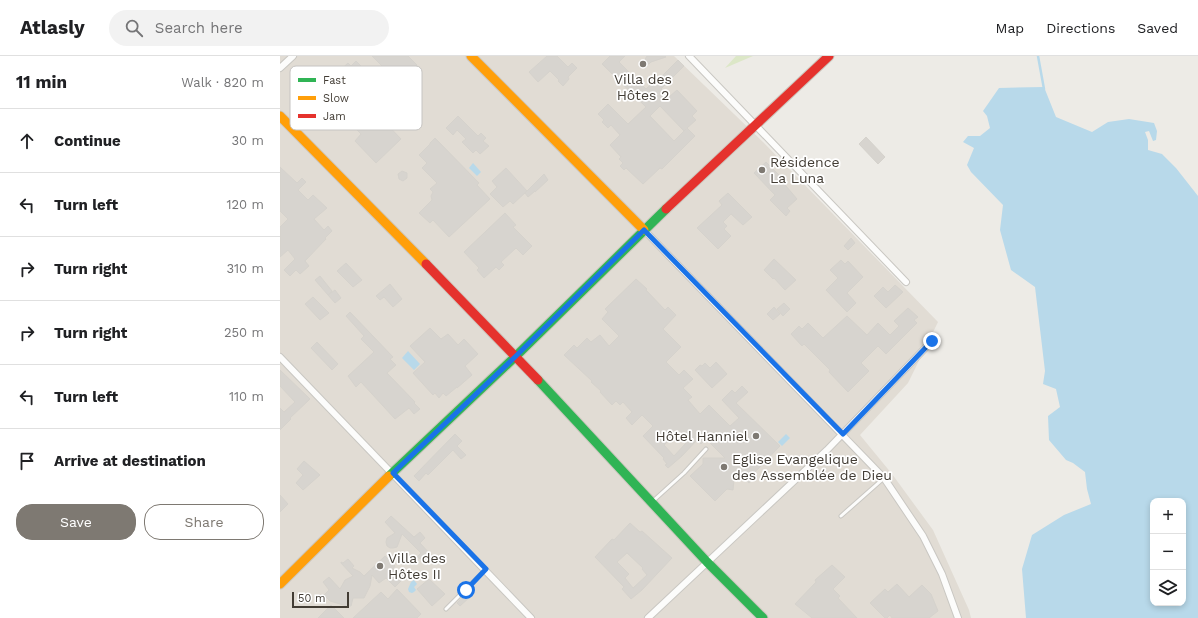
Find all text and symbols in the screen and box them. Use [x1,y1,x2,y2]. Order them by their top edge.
search box [109,10,389,46]
text: Atlasly [20,16,85,39]
icon: search [123,17,145,39]
text: Search here [155,19,243,37]
text: Map [996,20,1024,36]
text: Directions [1046,20,1115,36]
text: Saved [1137,20,1178,36]
marker: Villa des Hôtes 2 [638,59,648,69]
legend [290,66,422,130]
place label: Villa des Hôtes 2 [614,71,672,103]
text: 11 min [16,72,67,92]
text: Fast [323,74,346,87]
text: Walk · 820 m [181,75,264,90]
text: Slow [323,92,349,105]
text: Jam [323,110,346,123]
icon: ahead [16,130,38,152]
text: Continue [54,132,121,150]
text: 30 m [232,133,264,148]
place label: Résidence La Luna [770,154,840,186]
marker: Résidence La Luna [757,165,767,175]
icon: left [16,194,38,216]
text: Turn left [54,196,118,214]
text: 120 m [226,197,264,212]
icon: right [16,258,38,280]
text: Turn right [54,260,127,278]
text: 310 m [226,261,264,276]
icon: right [16,322,38,344]
text: Turn right [54,324,127,342]
text: 250 m [224,325,264,340]
route end [923,332,941,350]
icon: left [16,386,38,408]
text: Turn left [54,388,118,406]
text: 110 m [229,389,264,404]
place label: Hôtel Hanniel [656,428,749,444]
marker: Hôtel Hanniel [751,431,761,441]
icon: arrive [16,450,38,472]
place label: Eglise Evangelique des Assemblée de Dieu [732,451,892,483]
text: Arrive at destination [54,452,206,470]
marker: Eglise Evangelique des Assemblée de Dieu [719,462,729,472]
map controls [1150,498,1186,606]
button: + [1150,498,1186,534]
button: Save [16,504,136,540]
button: Share [144,504,264,540]
button: − [1150,534,1186,570]
place label: Villa des Hôtes II [388,550,446,582]
marker: Villa des Hôtes II [375,561,385,571]
button: layers [1150,570,1186,606]
route start [457,581,475,599]
scale bar [292,590,349,609]
text: 50 m [298,592,325,605]

